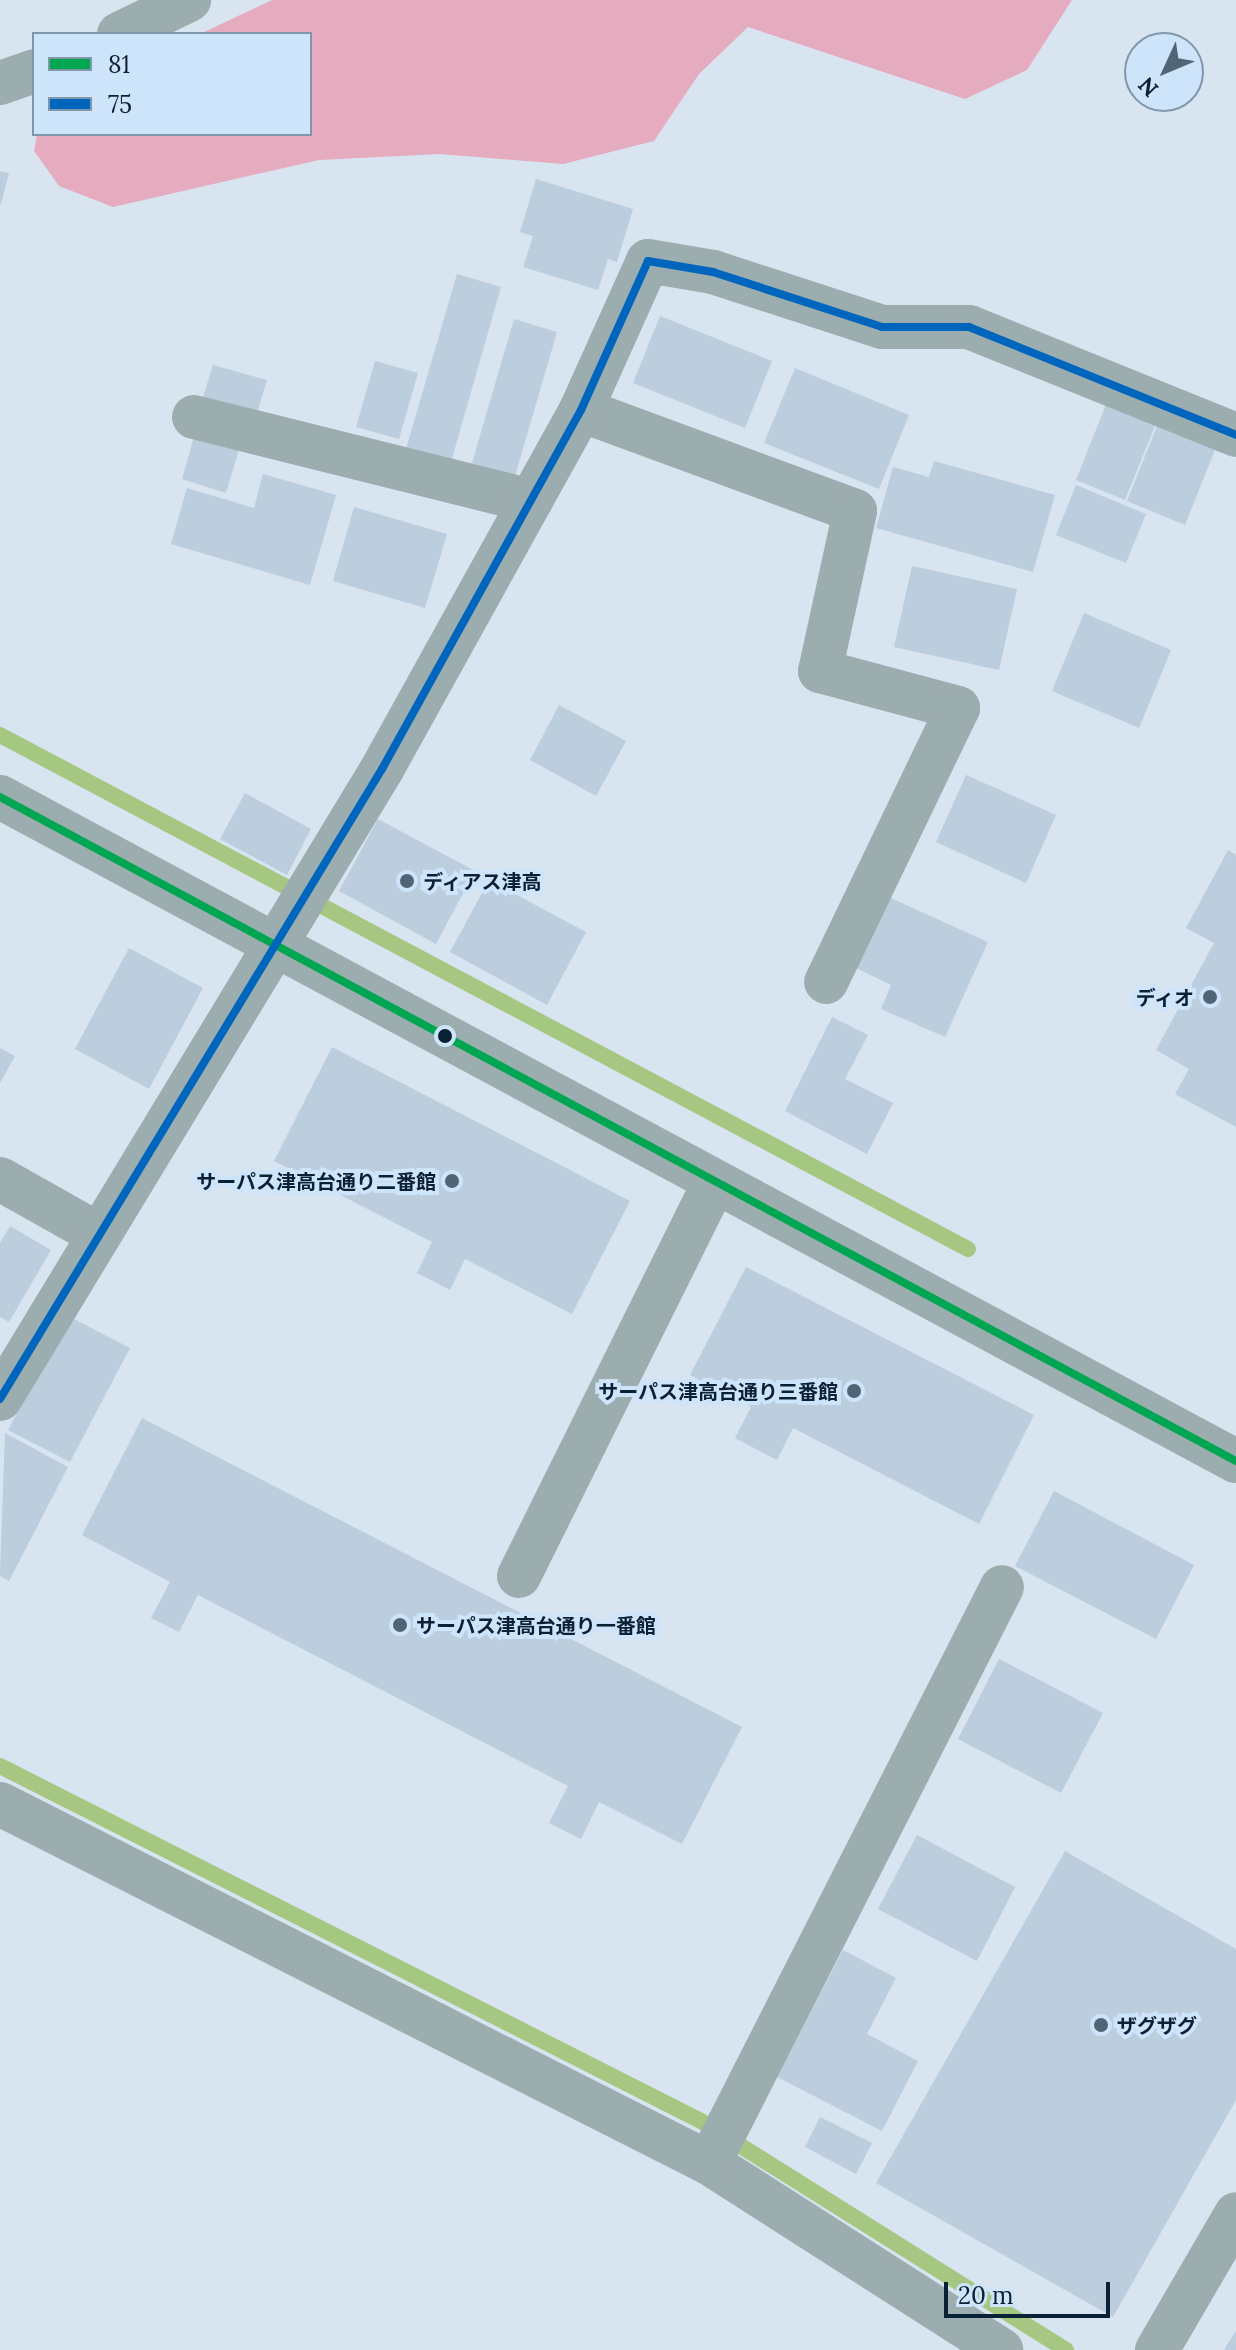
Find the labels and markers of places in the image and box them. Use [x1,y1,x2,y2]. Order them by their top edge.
place label: ディアス津高 [423,869,543,893]
marker: ディアス津高 [398,872,416,890]
place label: ディオ [1134,985,1194,1009]
marker: ディオ [1201,988,1219,1006]
unlabelled marker [437,1028,453,1044]
place label: サーパス津高台通り二番館 [196,1169,436,1193]
marker: サーパス津高台通り二番館 [443,1172,461,1190]
place label: サーパス津高台通り三番館 [598,1379,838,1403]
marker: サーパス津高台通り三番館 [845,1382,863,1400]
place label: サーパス津高台通り一番館 [416,1613,656,1637]
marker: サーパス津高台通り一番館 [391,1616,409,1634]
place label: ザグザグ [1117,2013,1197,2037]
marker: ザグザグ [1092,2016,1110,2034]

